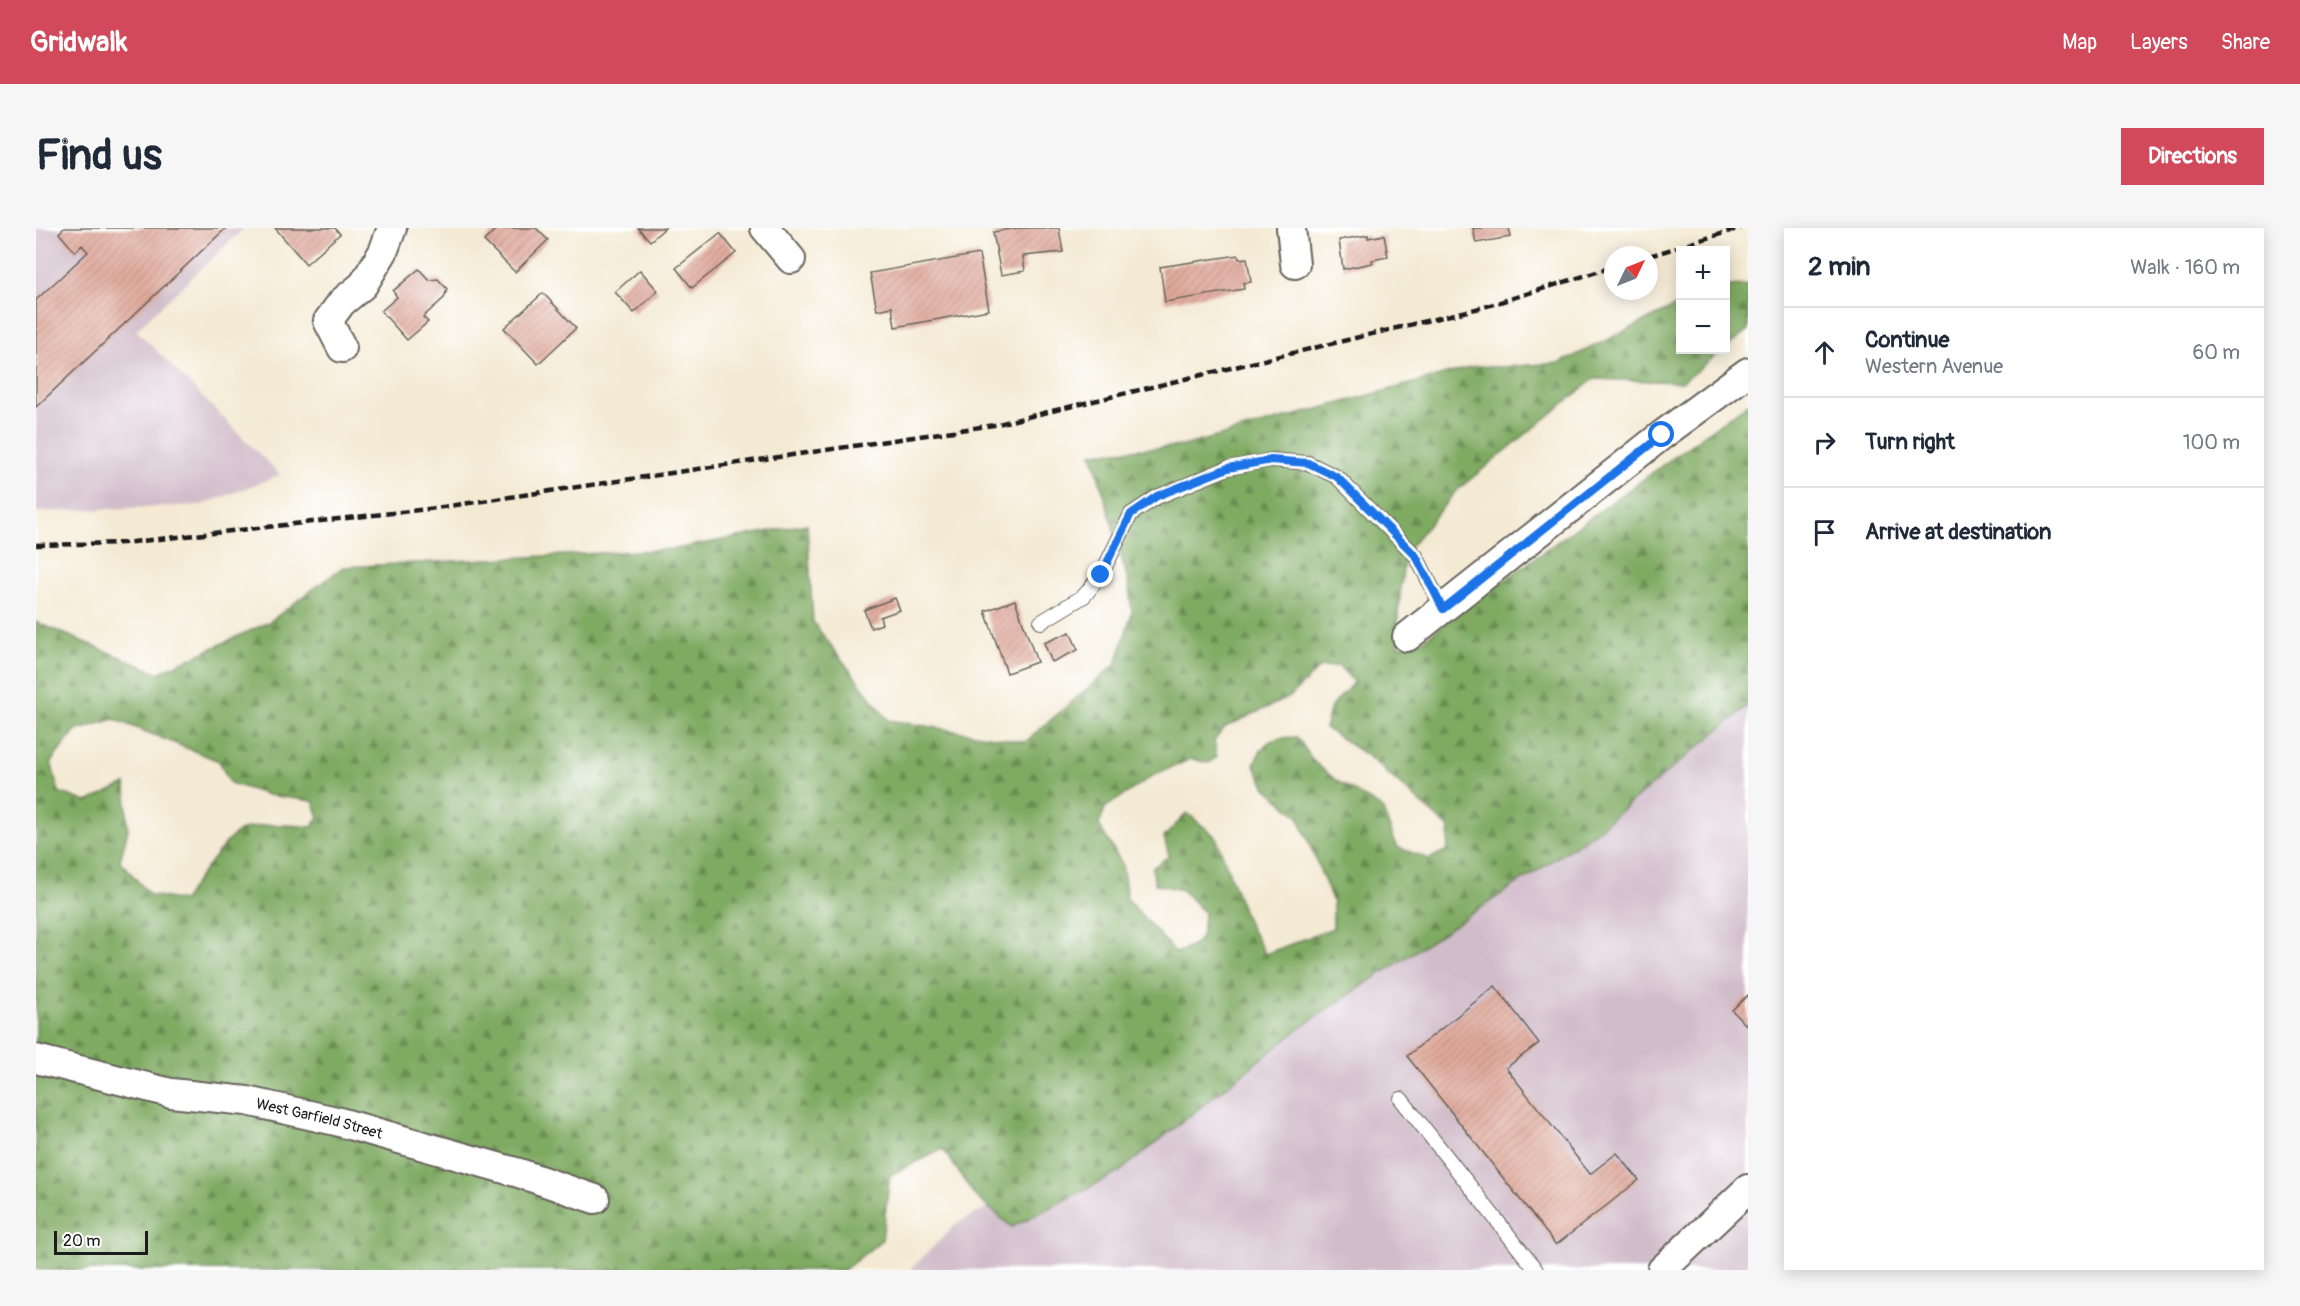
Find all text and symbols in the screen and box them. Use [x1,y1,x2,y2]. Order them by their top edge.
text: Gridwalk [30,25,128,60]
text: Map [2062,29,2097,56]
text: Layers [2130,29,2188,56]
text: Share [2221,29,2270,56]
button: Directions [2121,128,2264,185]
text: Find us [36,130,162,182]
north arrow [1604,246,1658,300]
map controls [1676,246,1730,354]
button: + [1676,246,1730,300]
text: 2 min [1808,251,1870,283]
text: Walk · 160 m [2130,255,2240,280]
button: − [1676,300,1730,354]
text: Continue [1865,326,1949,354]
icon: ahead [1808,336,1841,369]
text: 60 m [2193,340,2240,365]
text: Western Avenue [1865,354,2003,379]
route start [1648,421,1674,447]
icon: right [1808,426,1841,459]
text: Turn right [1865,428,1955,456]
text: 100 m [2183,430,2240,455]
icon: arrive [1808,516,1841,549]
text: Arrive at destination [1865,518,2051,546]
route end [1087,561,1113,587]
street label: West Garfield Street [254,1094,386,1144]
scale bar [54,1228,148,1256]
text: 20 m [63,1231,101,1251]

